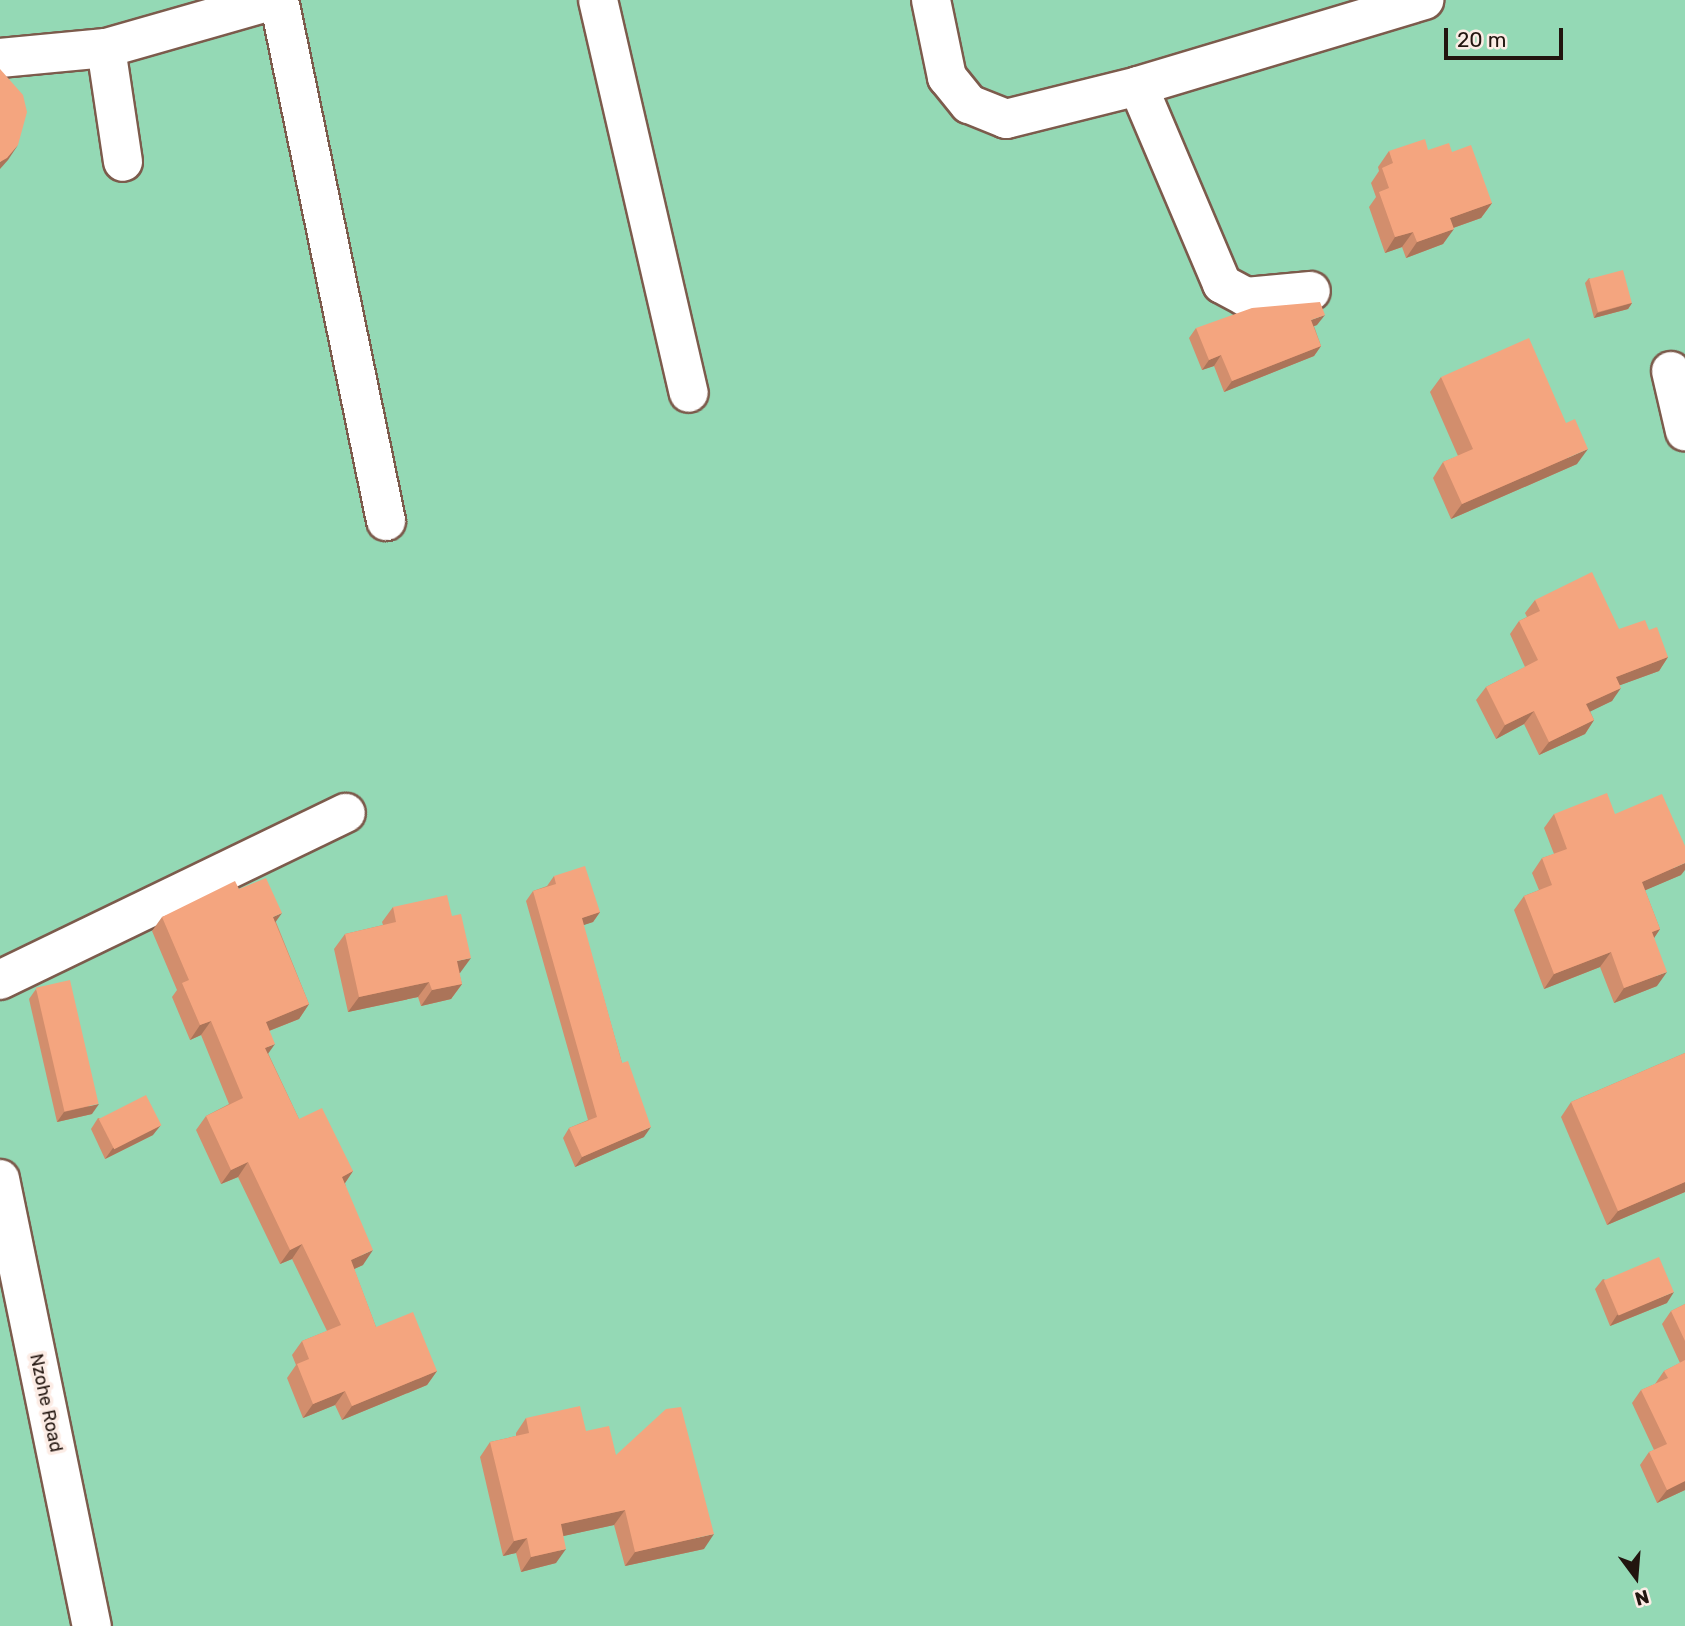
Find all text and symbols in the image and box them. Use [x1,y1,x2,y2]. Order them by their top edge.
scale bar [1447,14,1566,58]
text: 20 m [1457,27,1506,52]
street label: Nzohe Road [25,1352,67,1454]
north arrow [1601,1542,1671,1612]
text: N [1632,1585,1652,1611]

